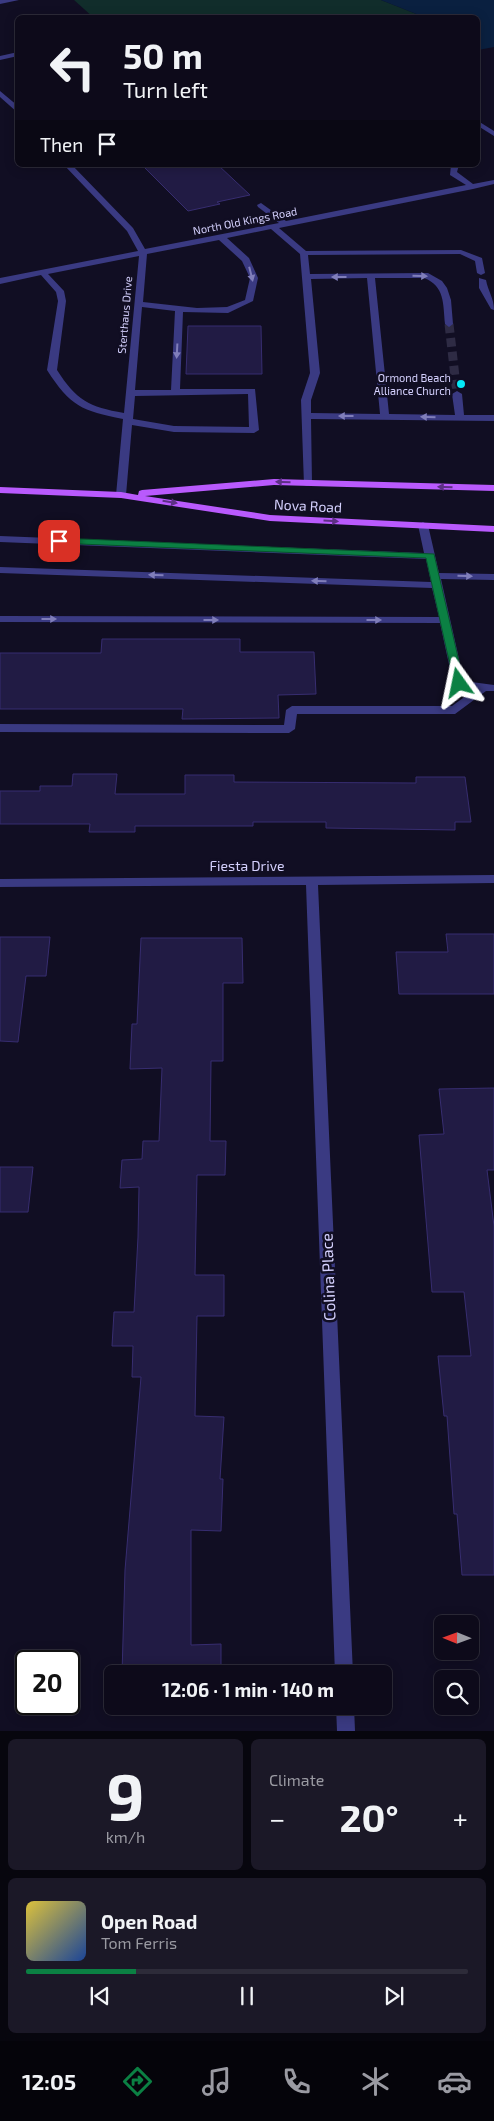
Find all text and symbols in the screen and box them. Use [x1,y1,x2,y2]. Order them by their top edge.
text: 50 m [123,34,203,76]
icon: left [40,35,105,100]
text: Turn left [123,76,208,102]
icon: arrive [93,130,121,158]
text: Then [40,133,83,156]
street label: North Old Kings Road [192,204,298,237]
one-way arrow [247,266,255,282]
one-way arrow [412,272,428,280]
one-way arrow [331,273,347,281]
street label: Sterthaus Drive [115,276,134,354]
one-way arrow [172,343,180,359]
place label: Ormond Beach Alliance Church [374,371,451,397]
marker: Ormond Beach Alliance Church [455,378,467,390]
one-way arrow [337,412,353,420]
one-way arrow [420,412,436,420]
one-way arrow [275,478,291,486]
one-way arrow [437,483,453,491]
street label: Nova Road [274,495,342,516]
one-way arrow [162,498,178,506]
one-way arrow [323,517,339,525]
pin [38,520,80,562]
icon: arrive [45,527,73,555]
one-way arrow [148,571,164,579]
one-way arrow [457,572,473,580]
one-way arrow [310,577,326,585]
one-way arrow [41,615,57,623]
one-way arrow [203,616,219,624]
one-way arrow [366,616,382,624]
position arrow [432,656,484,708]
street label: Fiesta Drive [209,857,285,874]
street label: Colina Place [316,1233,339,1321]
north arrow [434,1615,479,1660]
map controls [434,1615,479,1715]
speed limit sign: 20 [15,1650,80,1715]
button: search [434,1670,479,1715]
text: 12:06 · 1 min · 140 m [162,1678,334,1701]
text: 9 [106,1755,145,1833]
text: Climate [269,1770,324,1789]
text: 20° [339,1794,399,1840]
text: − [269,1801,285,1835]
text: + [453,1801,468,1835]
text: km/h [106,1827,145,1846]
text: Open Road [101,1910,197,1933]
text: Tom Ferris [101,1933,177,1952]
icon: previous [86,1982,114,2010]
icon: pause [233,1982,261,2010]
icon: next [380,1982,408,2010]
icon: directions [120,2064,155,2099]
icon: music [199,2064,234,2099]
icon: phone [279,2064,314,2099]
icon: climate [358,2064,393,2099]
icon: car [437,2064,472,2099]
text: 12:05 [22,2068,76,2094]

